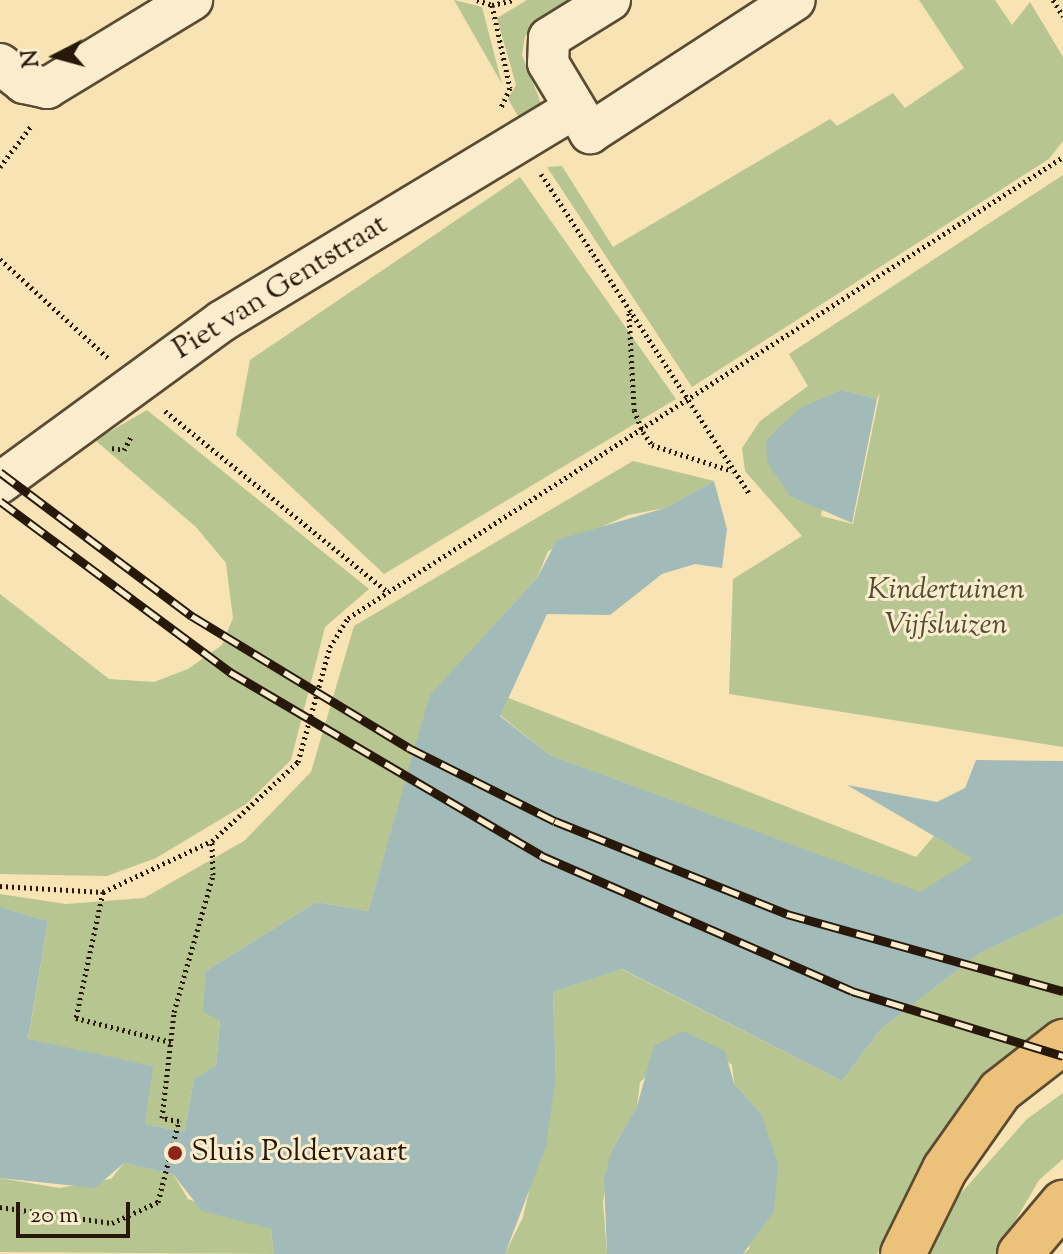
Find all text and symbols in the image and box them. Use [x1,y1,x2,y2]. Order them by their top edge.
north arrow [16,16,96,96]
text: N [15,48,49,69]
street label: Piet van Gentstraat [167,208,395,368]
park label: Kindertuinen Vijfsluizen [867,573,1025,644]
place label: Sluis Poldervaart [191,1135,407,1171]
marker: Sluis Poldervaart [166,1144,184,1162]
scale bar [20,1186,134,1236]
text: 20 m [30,1199,79,1233]

